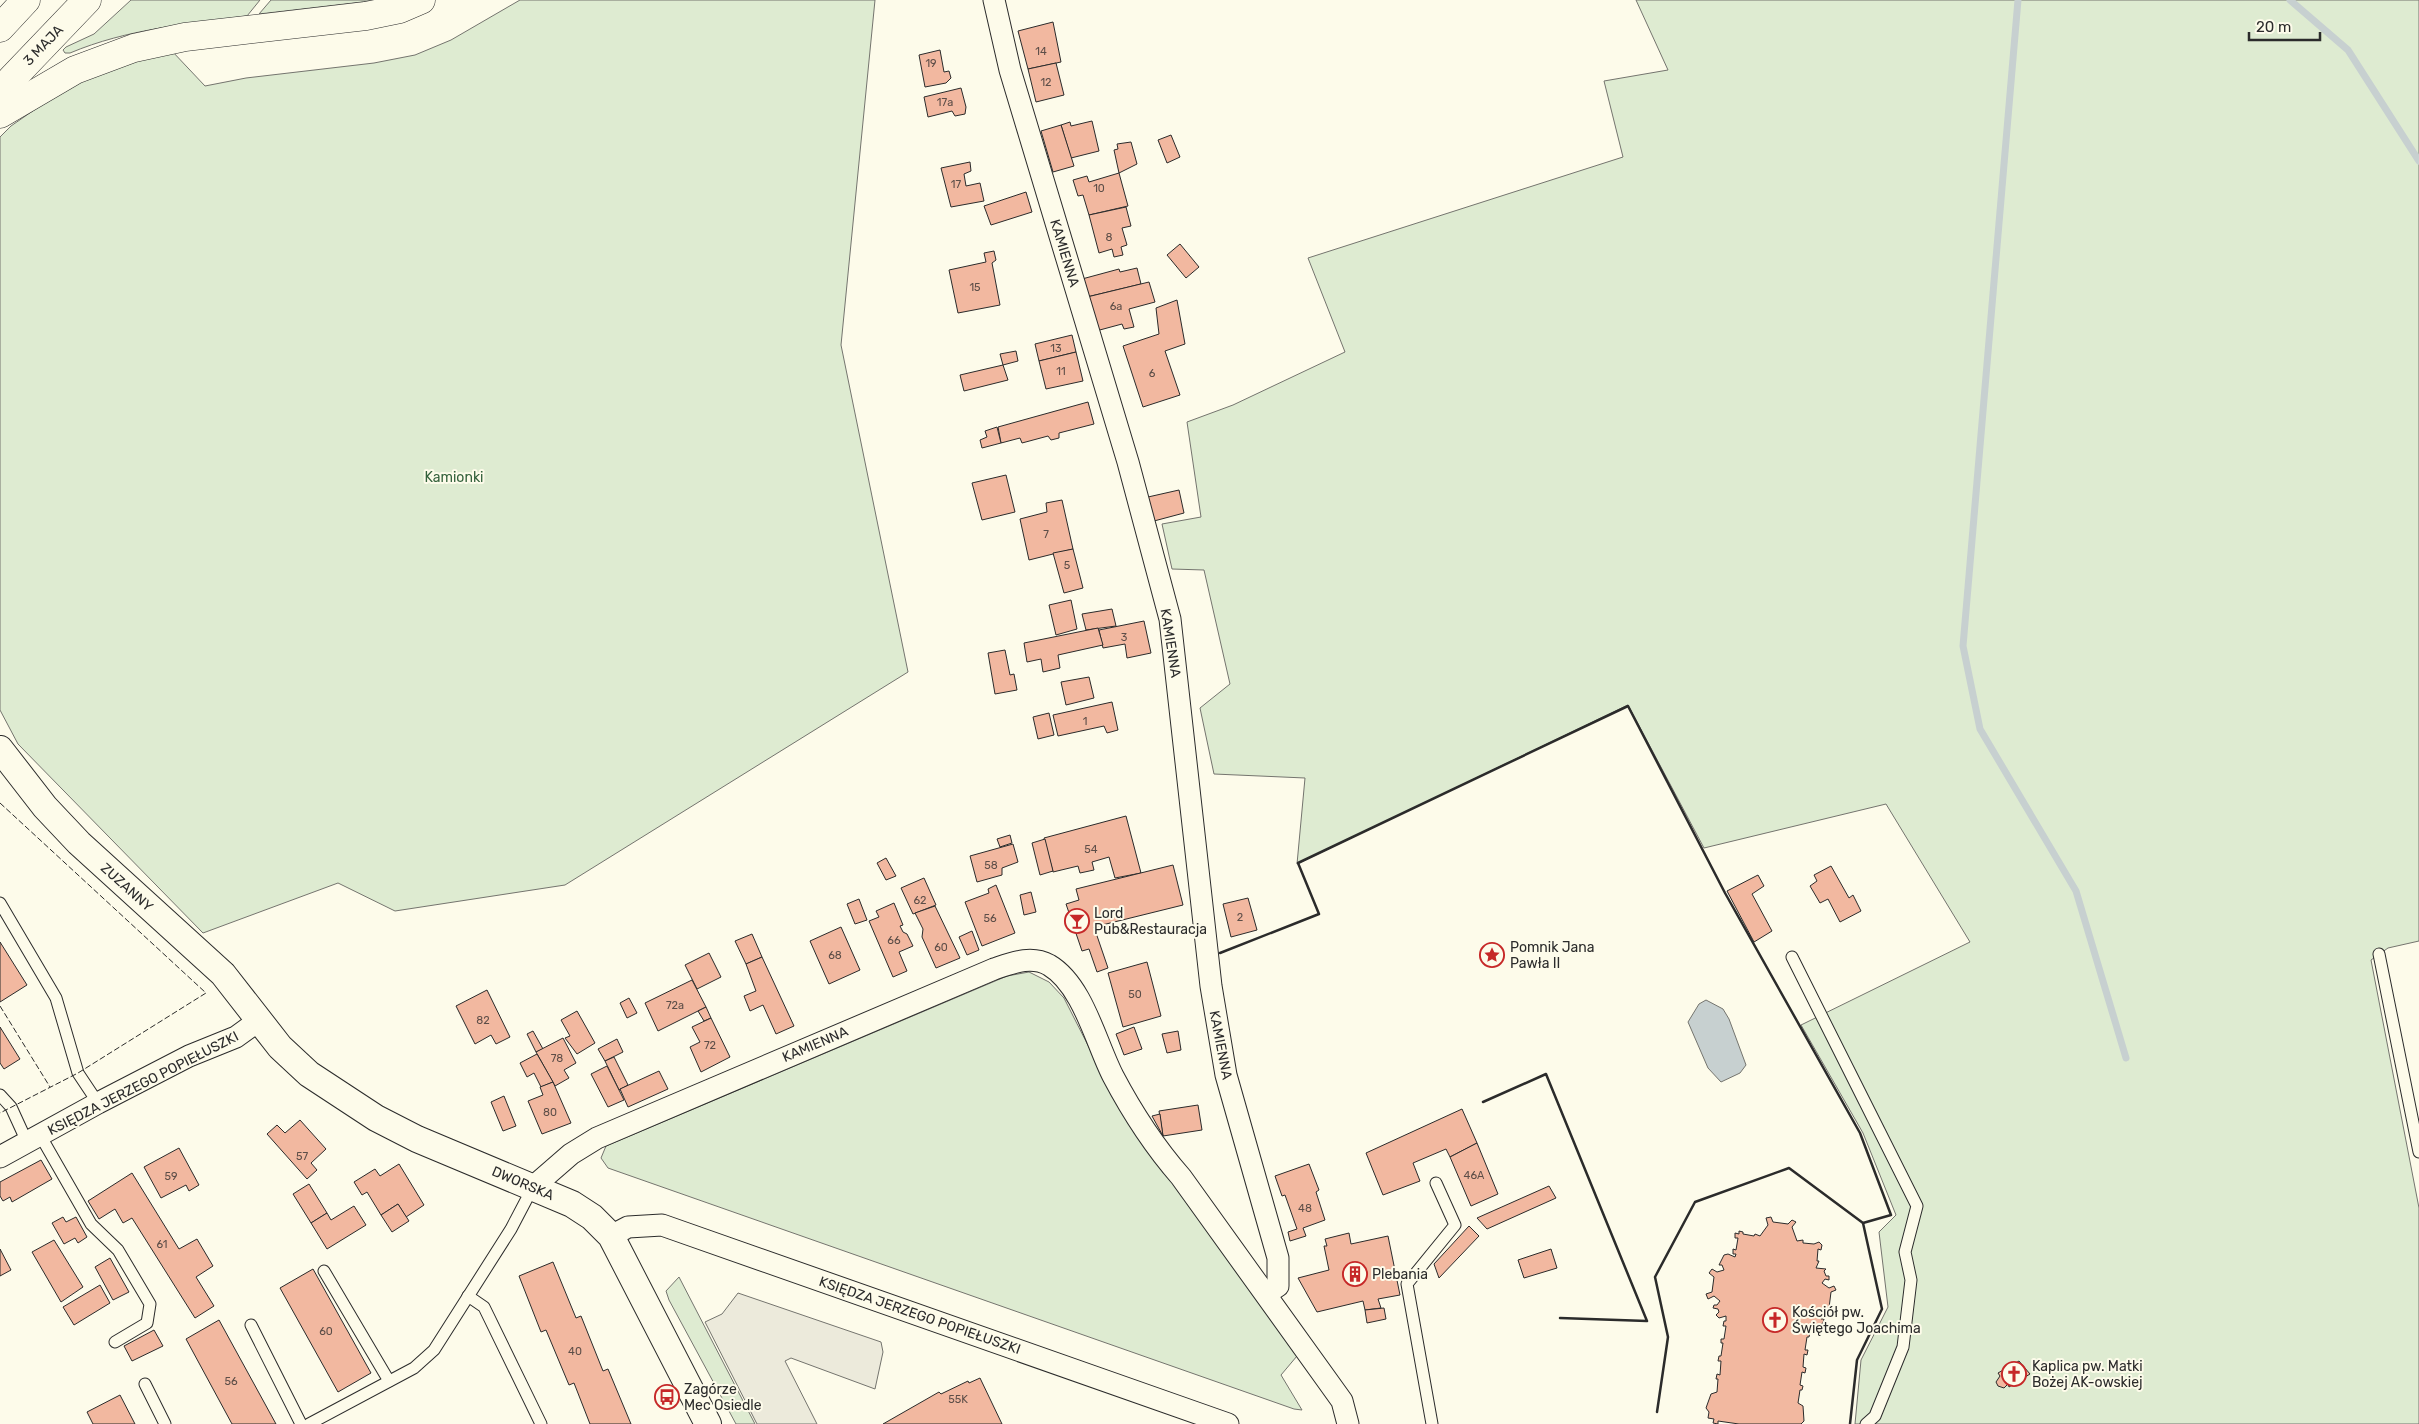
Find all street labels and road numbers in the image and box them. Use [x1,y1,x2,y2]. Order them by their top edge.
street label: 3 MAJA [20,21,67,69]
street label: KAMIENNA [1046,217,1083,290]
street label: KAMIENNA [1157,607,1184,680]
street label: ZUZANNY [97,859,156,915]
street label: KAMIENNA [1205,1009,1236,1082]
street label: KAMIENNA [780,1023,851,1066]
street label: KSIĘDZA JERZEGO POPIEŁUSZKI [45,1028,242,1139]
street label: DWORSKA [489,1163,557,1204]
street label: KSIĘDZA JERZEGO POPIEŁUSZKI [817,1273,1023,1358]

